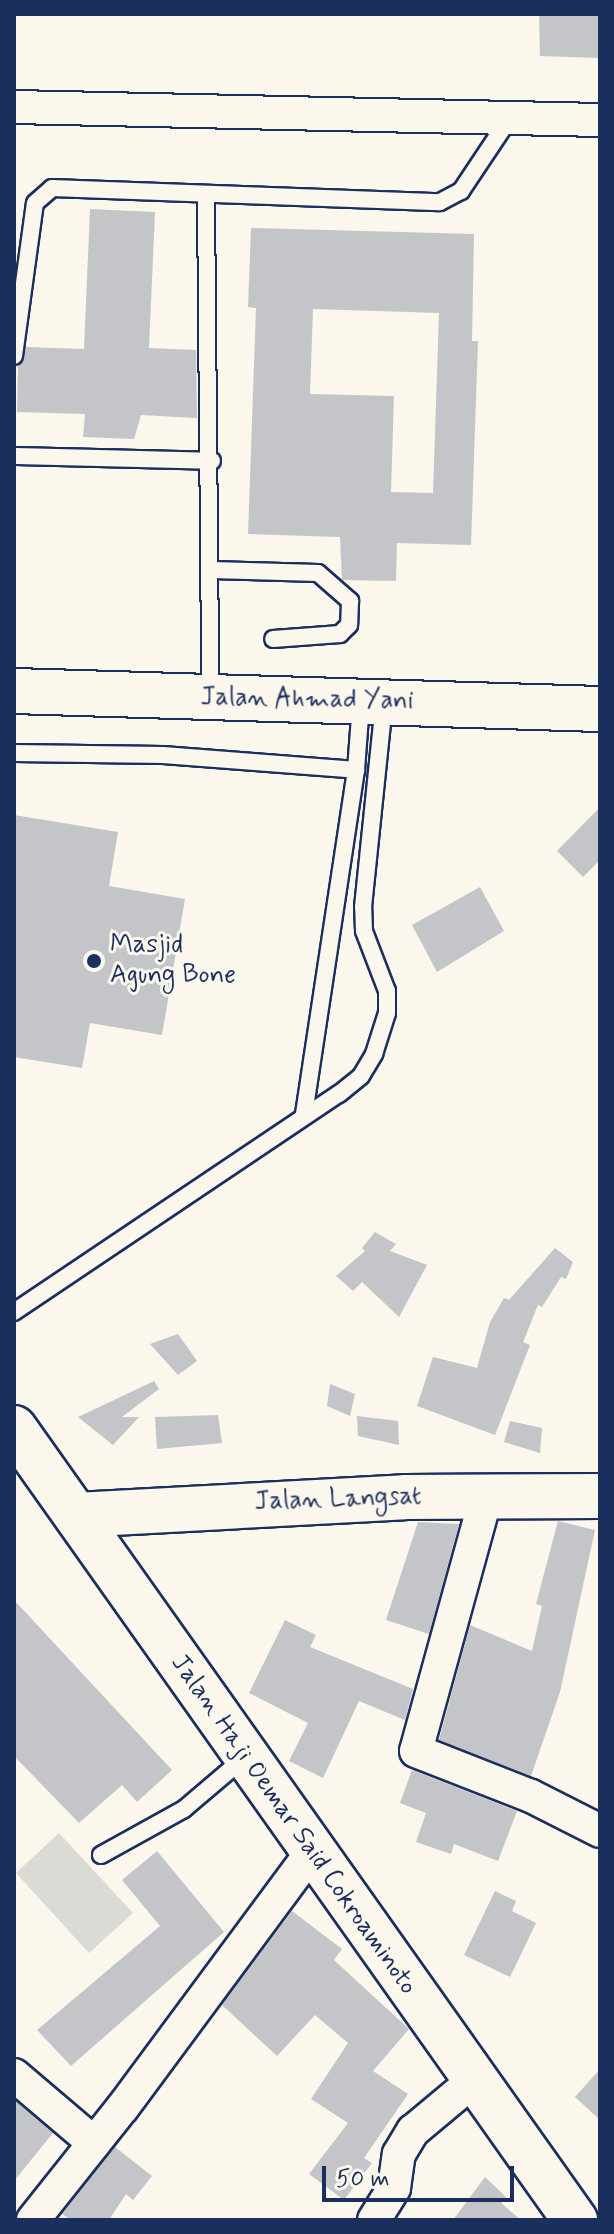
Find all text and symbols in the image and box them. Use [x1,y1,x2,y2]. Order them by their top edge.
street label: Jalan Ahmad Yani [200,683,414,717]
place label: Masjid Agung Bone [110,930,236,992]
marker: Masjid Agung Bone [85,952,103,970]
street label: Jalan Langsat [255,1482,421,1518]
street label: Jalan Haji Oemar Said Cokroaminoto [161,1646,425,2004]
scale bar [326,2150,518,2200]
text: 50 m [336,2164,390,2195]

